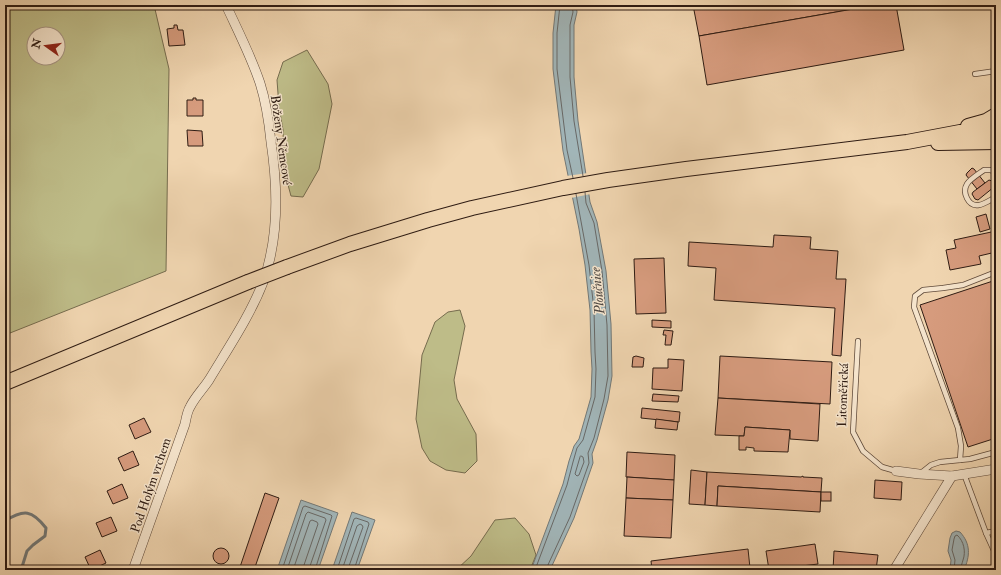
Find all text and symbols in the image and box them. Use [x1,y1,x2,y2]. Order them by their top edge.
north arrow [26,26,66,66]
text: N [29,36,45,51]
street label: Boženy Němcové [266,94,295,187]
water label: Ploučnice [587,266,609,316]
street label: Litoměřická [834,362,852,427]
street label: Pod Holým vrchem [127,436,176,535]

